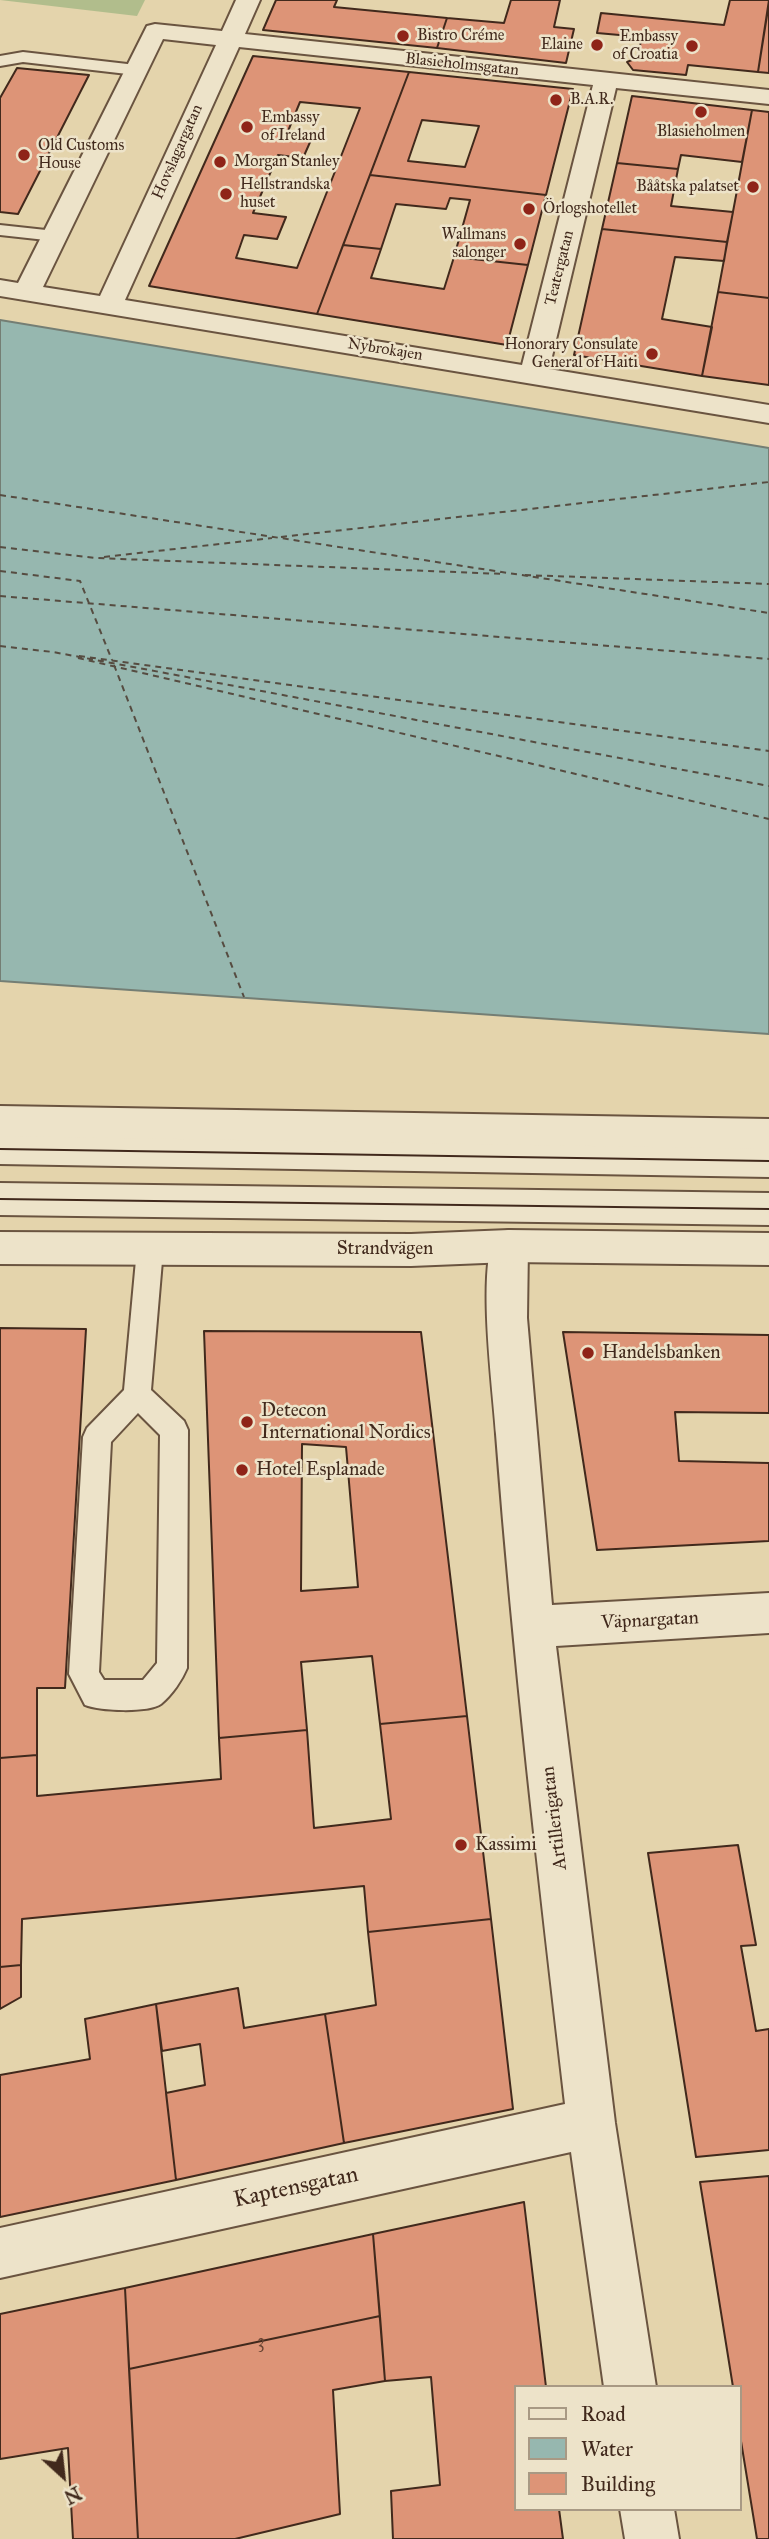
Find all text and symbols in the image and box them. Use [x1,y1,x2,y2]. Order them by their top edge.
place label: Bistro Créme [417,26,504,46]
place label: Embassy of Croatia [612,27,678,65]
marker: Bistro Créme [395,28,411,44]
place label: Elaine [541,35,583,55]
marker: Elaine [589,37,605,53]
marker: Embassy of Croatia [684,38,700,54]
street label: Blasieholmsgatan [404,49,520,81]
place label: B.A.R. [570,90,613,110]
marker: B.A.R. [548,92,564,108]
street label: Hovslagargatan [149,102,207,202]
marker: Blasieholmen [693,104,709,120]
place label: Embassy of Ireland [261,108,325,146]
marker: Embassy of Ireland [239,119,255,135]
place label: Blasieholmen [657,122,745,142]
place label: Old Customs House [38,136,124,174]
marker: Old Customs House [16,147,32,163]
place label: Morgan Stanley [234,152,339,172]
marker: Morgan Stanley [212,154,228,170]
place label: Hellstrandska huset [240,175,330,213]
place label: Bååtska palatset [636,177,739,197]
marker: Bååtska palatset [745,179,761,195]
marker: Hellstrandska huset [218,186,234,202]
place label: Örlogshotellet [543,199,637,219]
marker: Örlogshotellet [521,201,537,217]
place label: Wallmans salonger [441,225,506,263]
street label: Teatergatan [541,228,579,308]
marker: Wallmans salonger [512,236,528,252]
street label: Nybrokajen [346,335,424,365]
place label: Honorary Consulate General of Haiti [504,335,638,373]
marker: Honorary Consulate General of Haiti [644,346,660,362]
street label: Strandvägen [337,1238,433,1260]
place label: Handelsbanken [602,1342,721,1364]
marker: Handelsbanken [580,1345,596,1361]
place label: Detecon International Nordics [261,1400,431,1444]
marker: Detecon International Nordics [239,1414,255,1430]
place label: Hotel Esplanade [256,1459,385,1481]
marker: Hotel Esplanade [234,1462,250,1478]
street label: Väpnargatan [601,1607,699,1635]
street label: Artillerigatan [537,1765,573,1871]
place label: Kassimi [475,1834,537,1856]
marker: Kassimi [453,1837,469,1853]
street label: Kaptensgatan [231,2161,361,2215]
house number: 3 [257,2331,265,2353]
legend [514,2385,741,2511]
text: Road [581,2401,626,2427]
text: Water [581,2436,633,2462]
north arrow [28,2441,98,2511]
text: Building [581,2471,655,2497]
text: N [60,2481,85,2509]

